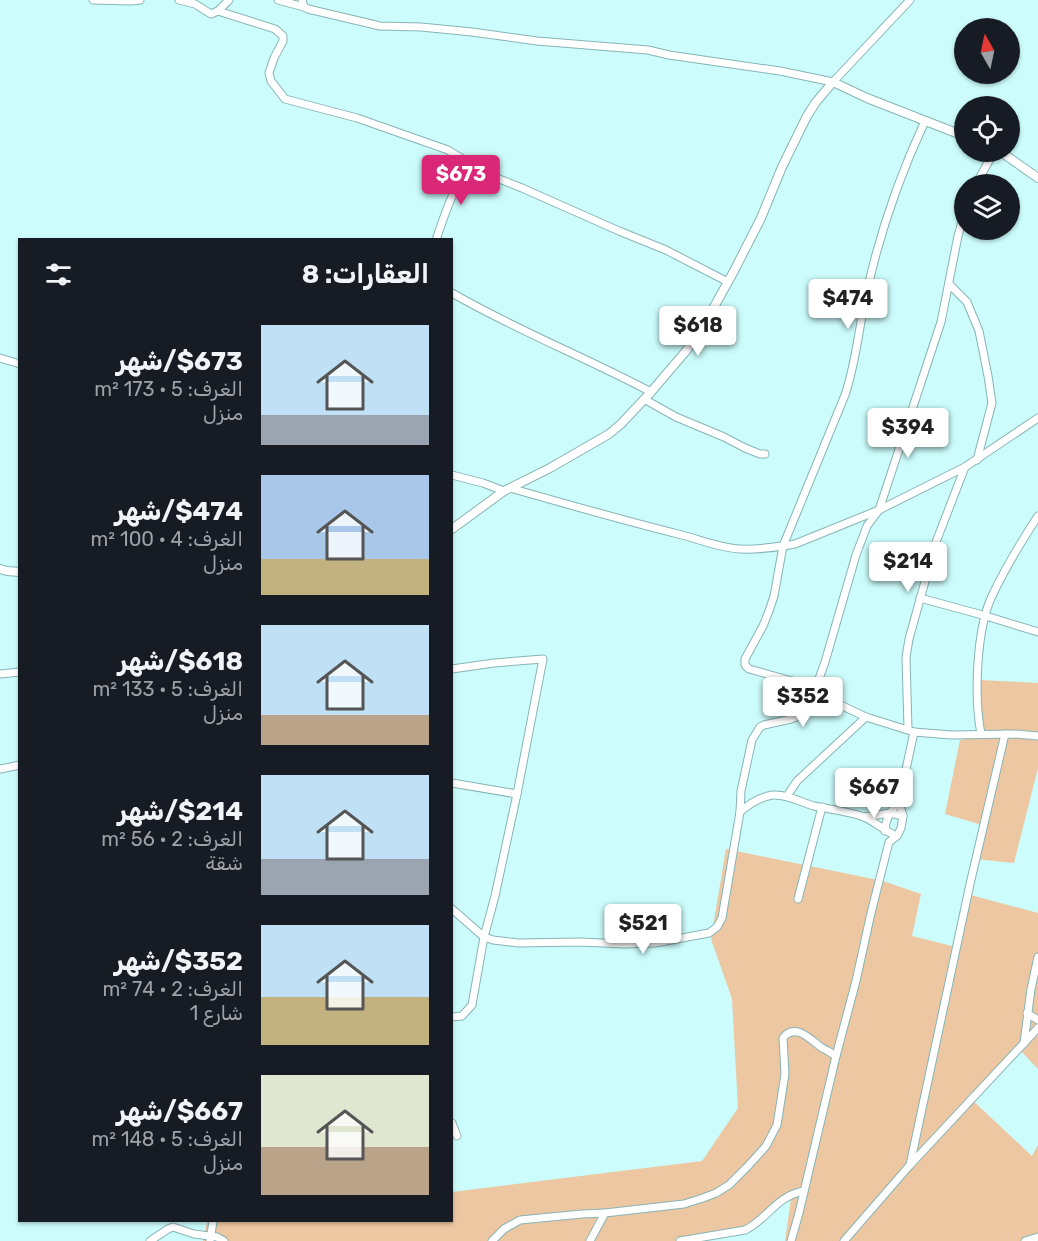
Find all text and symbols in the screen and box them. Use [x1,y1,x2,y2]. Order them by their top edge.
north arrow [954,18,1020,84]
map controls [954,18,1020,240]
button: locate [954,96,1020,162]
pin: $673 [425,155,497,206]
text: $673 [436,162,486,186]
button: layers [954,174,1020,240]
icon: filters [42,258,75,291]
text: العقارات: 8 [302,259,429,290]
pin: $474 [812,279,884,330]
text: $474 [822,286,874,310]
pin: $618 [662,306,734,357]
text: $618 [673,313,723,337]
text: $673/شهر [116,346,243,377]
icon: home [309,349,381,421]
text: الغرف: 5 · 173 m² [94,377,243,401]
text: منزل [203,401,243,425]
pin: $394 [872,408,944,459]
text: $394 [882,415,934,439]
text: $474/شهر [115,496,243,527]
icon: home [309,499,381,571]
text: الغرف: 4 · 100 m² [91,527,243,551]
pin: $214 [872,542,944,593]
text: $214 [883,549,933,573]
text: منزل [203,551,243,575]
text: $618/شهر [118,646,243,677]
icon: home [309,649,381,721]
text: الغرف: 5 · 133 m² [92,677,243,701]
pin: $352 [767,677,839,728]
text: $352 [777,684,829,708]
text: منزل [203,701,243,725]
pin: $667 [838,768,910,819]
text: $667 [849,775,899,799]
text: $214/شهر [118,796,243,827]
icon: home [309,799,381,871]
text: الغرف: 2 · 56 m² [101,827,243,851]
text: شقة [205,851,243,875]
pin: $521 [607,904,679,955]
text: $521 [618,911,668,935]
text: $352/شهر [114,946,243,977]
icon: home [309,949,381,1021]
text: الغرف: 2 · 74 m² [103,977,243,1001]
text: شارع 1 [190,1001,243,1025]
text: $667/شهر [116,1096,243,1127]
icon: home [309,1099,381,1171]
text: الغرف: 5 · 148 m² [91,1127,243,1151]
text: منزل [203,1151,243,1175]

